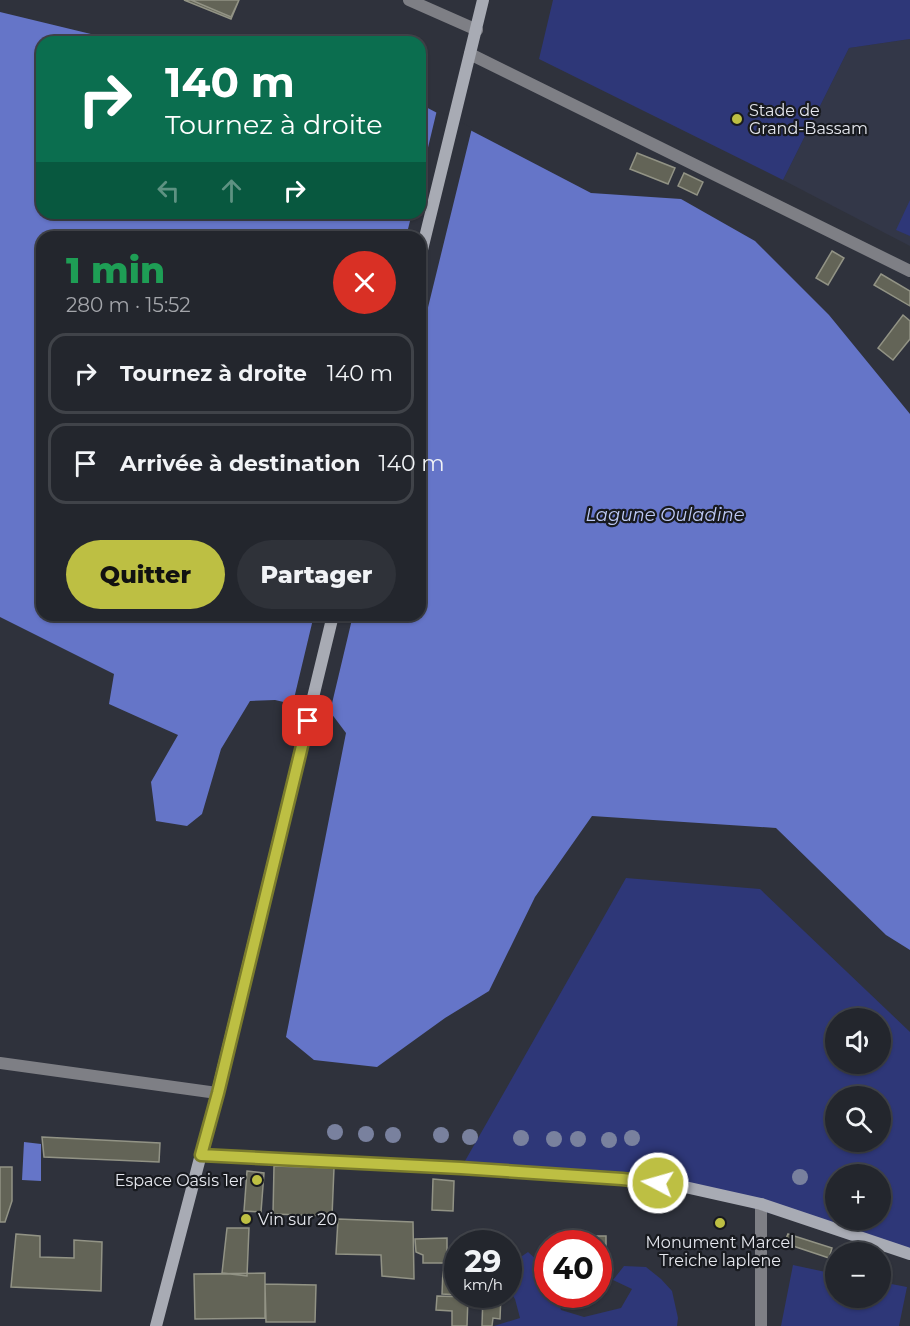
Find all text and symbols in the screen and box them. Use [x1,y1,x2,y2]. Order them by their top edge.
text: 140 m [165,56,295,108]
icon: right [66,60,144,138]
place label: Stade de Grand-Bassam [749,101,868,138]
text: Tournez à droite [165,108,383,141]
marker: Stade de Grand-Bassam [730,112,744,126]
icon: left [152,174,185,207]
icon: ahead [215,174,248,207]
icon: right [278,174,311,207]
text: 1 min [66,248,165,292]
button: close [333,251,396,314]
text: 280 m · 15:52 [66,293,191,317]
icon: right [69,357,102,390]
text: Tournez à droite [120,360,307,387]
text: 140 m [327,360,393,387]
icon: arrive [69,447,102,480]
text: Arrivée à destination [120,450,360,477]
text: 140 m [378,450,445,477]
water label: Lagune Ouladine [585,504,745,526]
button: Quitter [66,540,225,609]
button: Partager [237,540,396,609]
pin [282,695,333,746]
icon: arrive [291,704,324,737]
map controls [825,1008,891,1308]
button: sound [825,1008,891,1074]
button: search [825,1086,891,1152]
position arrow [626,1151,690,1215]
button: + [825,1164,891,1230]
place label: Espace Oasis 1er [115,1171,245,1190]
marker: Espace Oasis 1er [250,1173,264,1187]
place label: Vin sur 20 [258,1210,337,1229]
marker: Vin sur 20 [239,1212,253,1226]
marker: Monument Marcel Treiche laplene [713,1216,727,1230]
speed limit sign: 40 [534,1230,612,1308]
place label: Monument Marcel Treiche laplene [646,1233,794,1270]
button: − [825,1242,891,1308]
text: 29 [465,1243,501,1280]
text: km/h [463,1275,503,1294]

